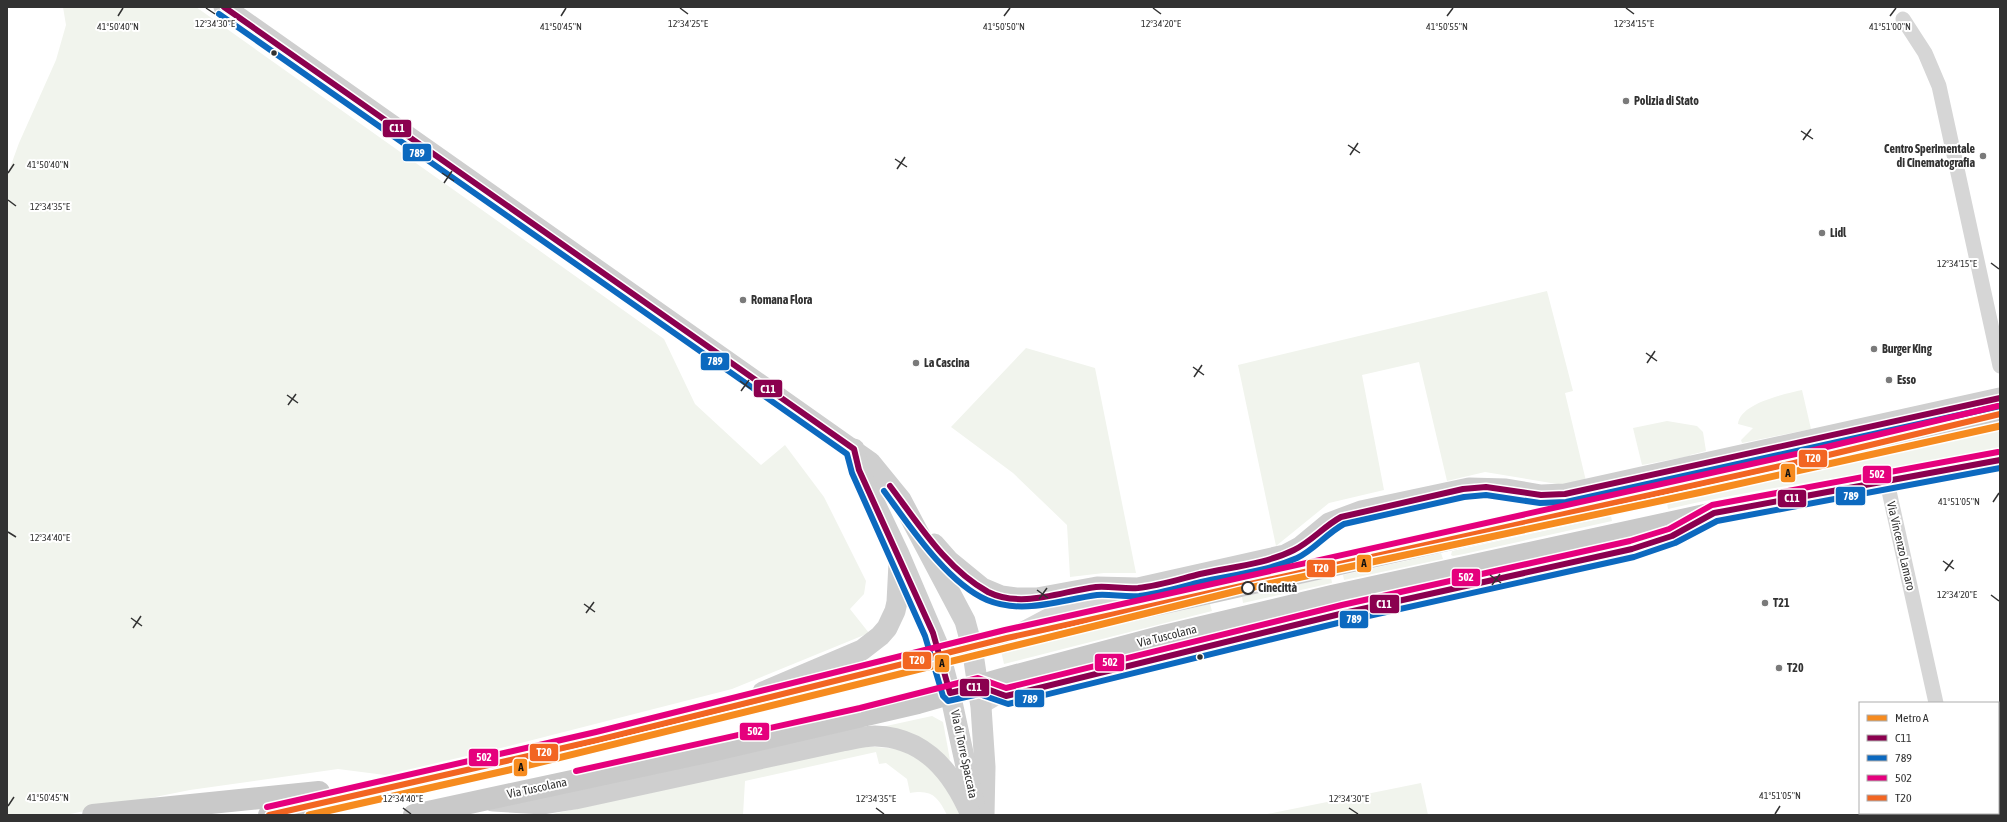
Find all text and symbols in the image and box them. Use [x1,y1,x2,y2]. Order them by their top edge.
text: 12°34'30"E [195,18,236,29]
text: 12°34'25"E [668,18,709,29]
text: 12°34'20"E [1141,18,1182,29]
text: 12°34'15"E [1614,18,1655,29]
text: 41°50'40"N [97,21,139,32]
text: 41°50'45"N [540,21,582,32]
text: 41°50'50"N [983,21,1025,32]
text: 41°50'55"N [1426,21,1468,32]
text: 41°51'00"N [1869,21,1911,32]
unlabelled marker [269,48,279,58]
place label: Polizia di Stato [1634,94,1699,108]
marker: Polizia di Stato [1621,96,1631,106]
line badge: C11 [382,119,412,138]
text: C11 [389,122,405,134]
place label: Centro Sperimentale di Cinematografia [1884,142,1976,170]
line badge: 789 [402,143,432,162]
text: 789 [409,147,425,159]
marker: Centro Sperimentale di Cinematografia [1978,151,1988,161]
text: 41°50'40"N [27,159,69,170]
text: 12°34'35"E [30,201,71,212]
place label: Lidl [1830,226,1847,240]
marker: Lidl [1817,228,1827,238]
text: 12°34'15"E [1937,258,1978,269]
place label: Romana Flora [751,293,813,307]
marker: Romana Flora [738,295,748,305]
place label: Burger King [1882,342,1933,356]
marker: Burger King [1869,344,1879,354]
line badge: 789 [700,352,730,371]
text: 789 [707,355,723,367]
place label: La Cascina [924,356,970,370]
marker: La Cascina [911,358,921,368]
place label: Esso [1897,373,1917,387]
marker: Esso [1884,375,1894,385]
line badge: C11 [753,379,783,398]
text: C11 [760,383,776,395]
line badge: T20 [1798,449,1828,468]
text: T20 [1805,452,1821,464]
line badge: A [1780,463,1796,483]
line badge: 502 [1862,465,1892,484]
text: A [1784,467,1791,479]
text: 502 [1869,468,1885,480]
line badge: 789 [1835,486,1866,506]
line badge: C11 [1777,489,1807,508]
text: 789 [1843,490,1859,502]
text: C11 [1784,492,1800,504]
text: 41°51'05"N [1938,496,1980,507]
street label: Via Vincenzo Lamaro [1884,500,1918,592]
text: 12°34'40"E [30,532,71,543]
line badge: A [1356,554,1372,573]
text: A [1360,557,1367,569]
line badge: T20 [1306,559,1336,578]
text: T20 [1313,562,1329,574]
line badge: 502 [1451,568,1481,587]
text: 502 [1458,571,1474,583]
marker: Cinecittà [1241,581,1255,595]
place label: Cinecittà [1258,581,1297,595]
text: 12°34'20"E [1937,589,1978,600]
line badge: C11 [1369,594,1400,614]
place label: T21 [1773,596,1790,610]
text: C11 [1376,598,1392,610]
marker: T21 [1760,598,1770,608]
line badge: 789 [1339,610,1369,629]
text: 789 [1346,613,1362,625]
street label: Via Tuscolana [1136,622,1198,650]
line badge: T20 [902,651,932,670]
unlabelled marker [1195,652,1205,662]
line badge: 502 [1094,653,1125,672]
text: T20 [909,654,925,666]
line badge: A [934,654,950,673]
text: 502 [1102,656,1118,668]
text: A [938,657,945,669]
place label: T20 [1787,661,1804,675]
marker: T20 [1774,663,1784,673]
line badge: C11 [959,678,990,697]
text: C11 [966,681,982,693]
line badge: 789 [1014,689,1045,708]
text: 789 [1022,693,1038,705]
legend [1859,702,1999,814]
street label: Via di Torre Spaccata [948,708,980,800]
text: Metro A [1895,711,1929,725]
line badge: 502 [739,722,770,741]
text: 502 [747,725,763,737]
text: C11 [1895,731,1912,745]
line badge: T20 [529,743,559,762]
text: T20 [536,746,552,758]
line badge: 502 [468,748,499,767]
text: 502 [476,751,492,763]
text: 789 [1895,751,1912,765]
line badge: A [513,758,528,777]
text: A [517,761,524,773]
text: 502 [1895,771,1912,785]
street label: Via Tuscolana [506,775,568,801]
text: 41°51'05"N [1759,790,1801,801]
text: T20 [1895,791,1912,805]
text: 41°50'45"N [27,792,69,803]
text: 12°34'40"E [383,793,424,804]
text: 12°34'35"E [856,793,897,804]
text: 12°34'30"E [1329,793,1370,804]

